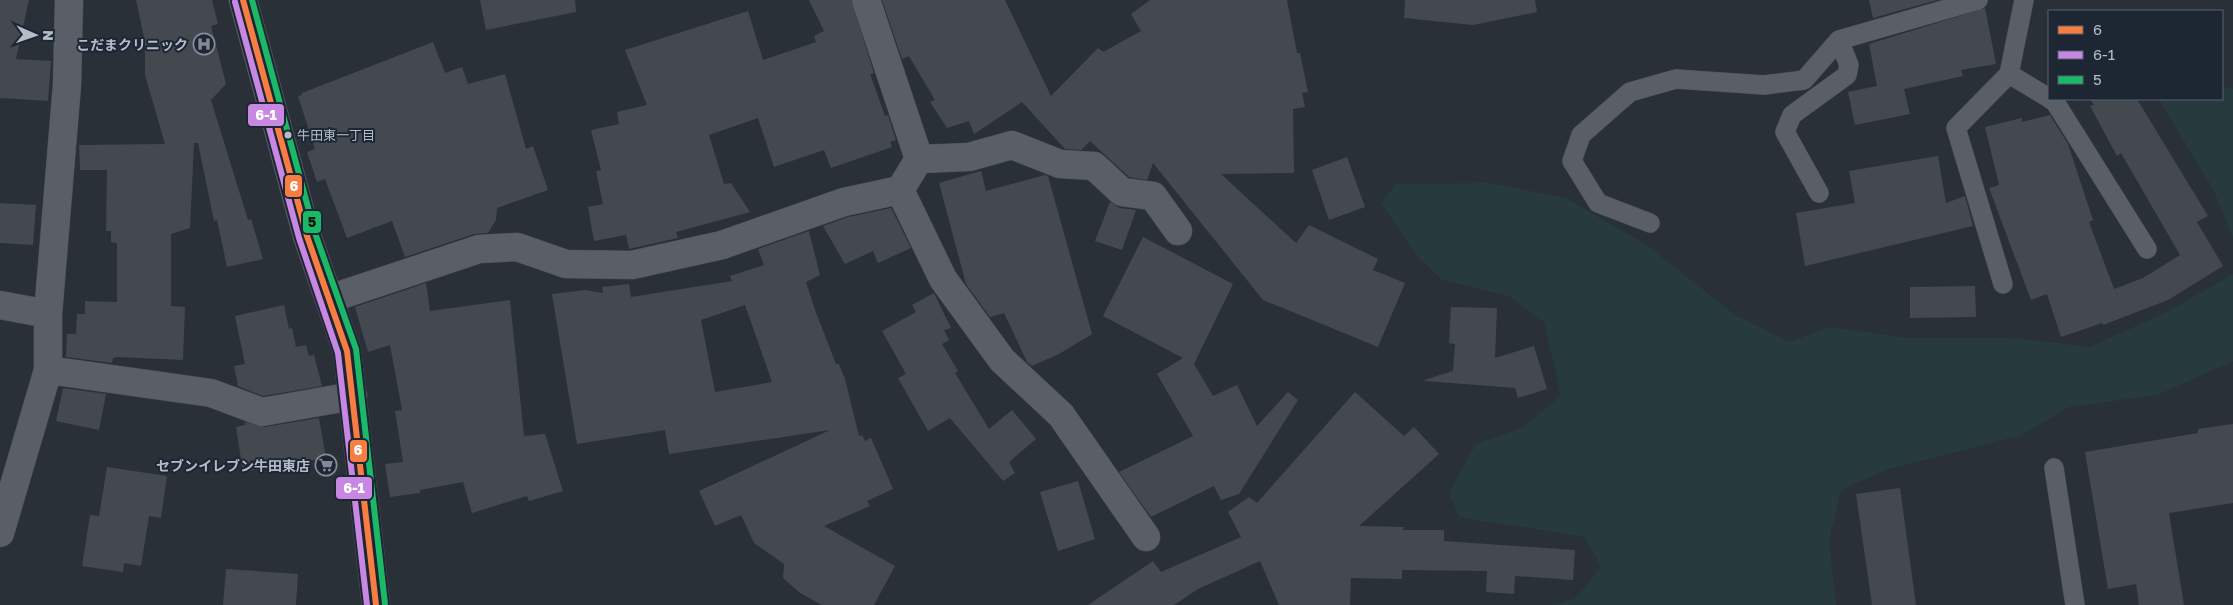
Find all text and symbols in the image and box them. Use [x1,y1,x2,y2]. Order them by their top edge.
north arrow [10,10,60,60]
legend [2048,10,2223,100]
text: 6 [2093,20,2102,38]
text: N [40,30,57,41]
hospital icon: こだまクリニック [192,32,216,56]
place label: こだまクリニック [76,36,188,53]
text: 6-1 [2093,45,2115,63]
text: 5 [2093,70,2102,88]
line badge: 6-1 [247,103,285,127]
text: 6-1 [255,106,277,123]
place label: 牛田東一丁目 [297,127,375,143]
marker: 牛田東一丁目 [283,130,293,140]
line badge: 6 [284,174,303,198]
text: 6 [290,177,299,194]
line badge: 5 [302,210,322,234]
text: 5 [308,213,317,230]
line badge: 6 [349,439,368,463]
text: 6 [354,441,363,458]
supermarket icon: セブンイレブン牛田東店 [314,453,338,477]
place label: セブンイレブン牛田東店 [156,457,310,474]
line badge: 6-1 [335,476,373,500]
text: 6-1 [343,479,365,496]

